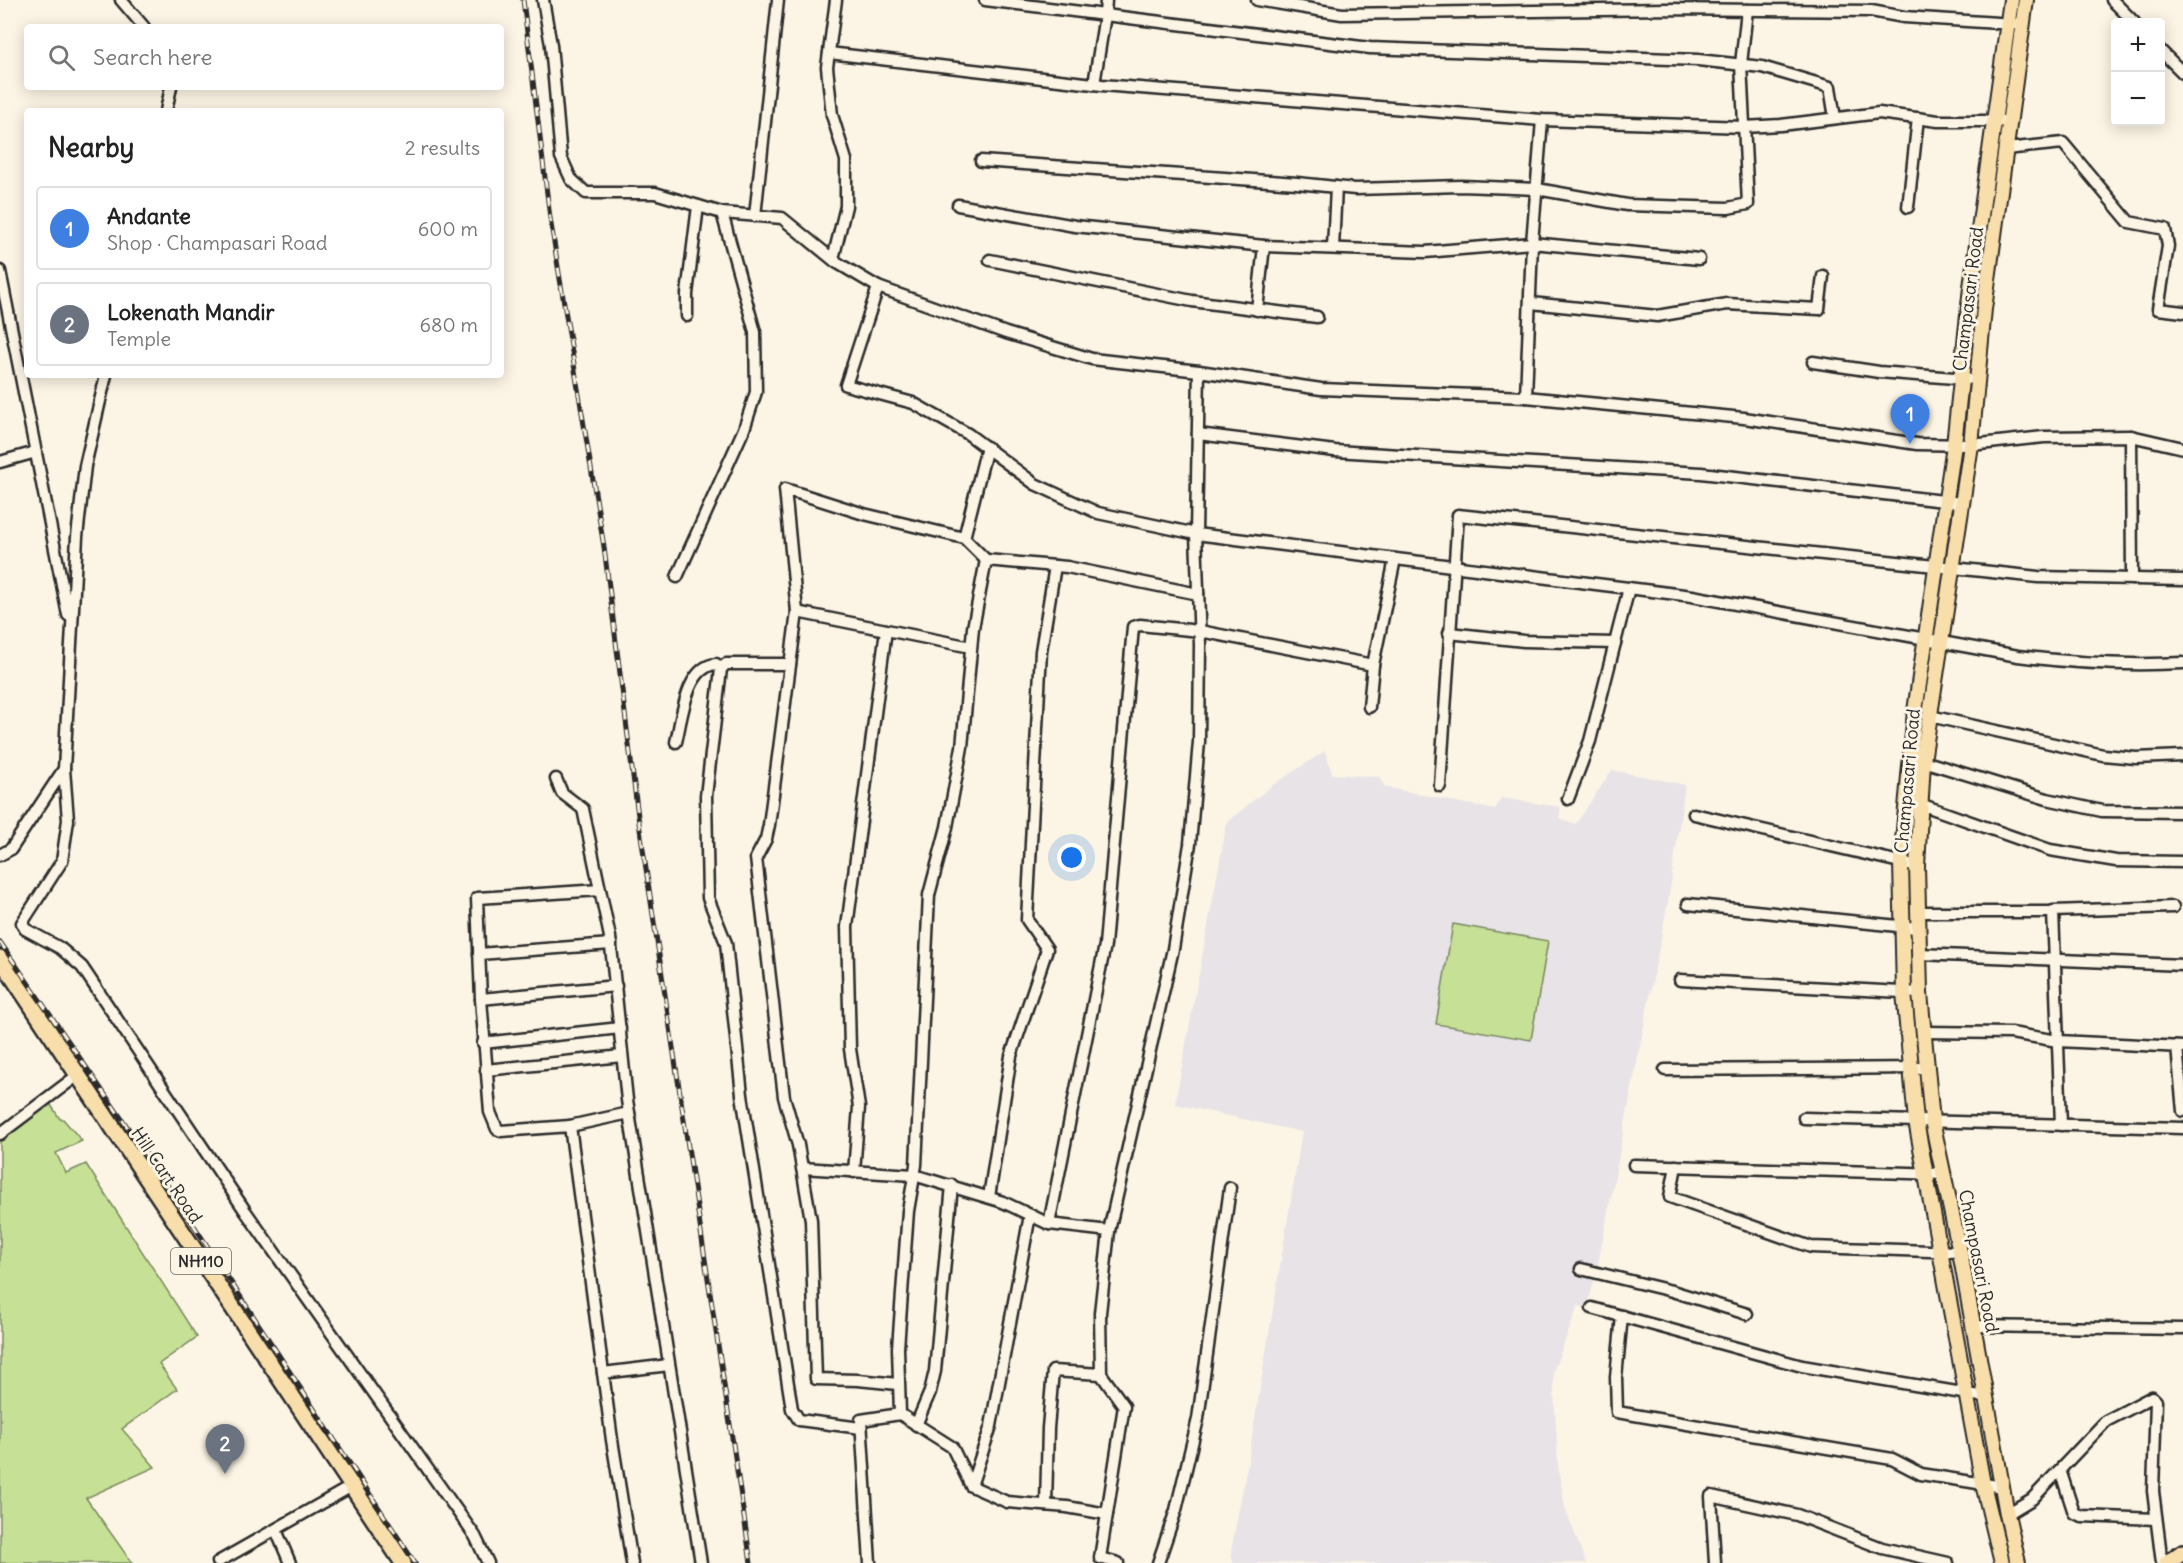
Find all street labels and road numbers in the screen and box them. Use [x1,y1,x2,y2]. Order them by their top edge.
street label: Champasari Road [1948,225,1988,372]
street label: Champasari Road [1889,707,1925,854]
street label: Hill Cart Road [126,1122,208,1228]
street label: Champasari Road [1954,1188,2004,1335]
road number: NH110 [171,1248,231,1274]

